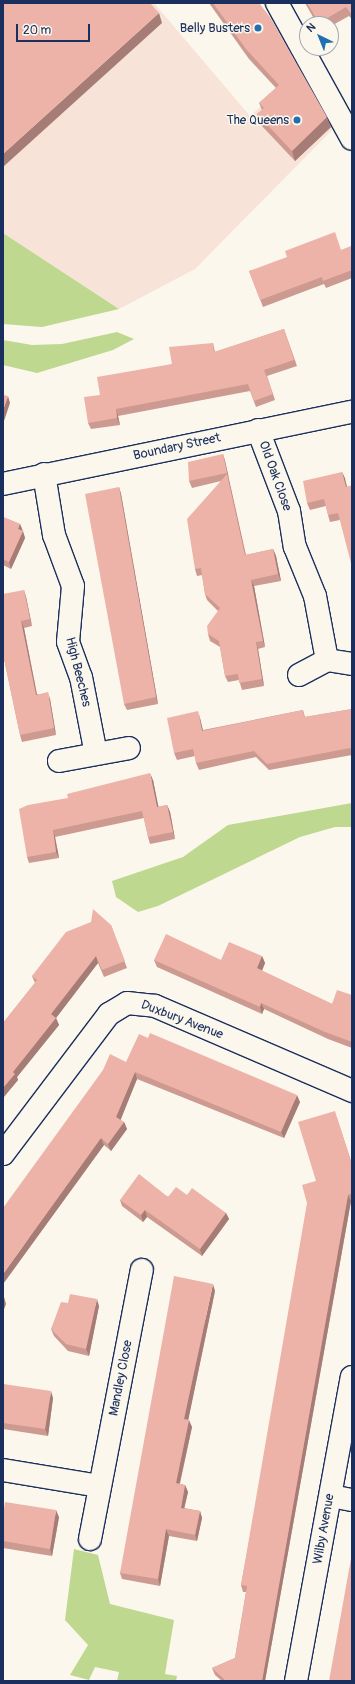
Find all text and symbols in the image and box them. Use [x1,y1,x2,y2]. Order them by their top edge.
scale bar [18,16,92,42]
north arrow [299,16,339,56]
place label: Belly Busters [180,20,250,36]
text: N [304,20,318,35]
text: 20 m [23,23,51,38]
marker: Belly Busters [253,23,263,33]
place label: The Queens [227,112,289,128]
marker: The Queens [292,115,302,125]
street label: Boundary Street [132,430,222,464]
street label: Old Oak Close [255,439,295,513]
street label: High Beeches [62,636,94,708]
street label: Duxbury Avenue [139,997,225,1043]
street label: Mandley Close [106,1339,136,1417]
street label: Wilby Avenue [310,1493,338,1565]

